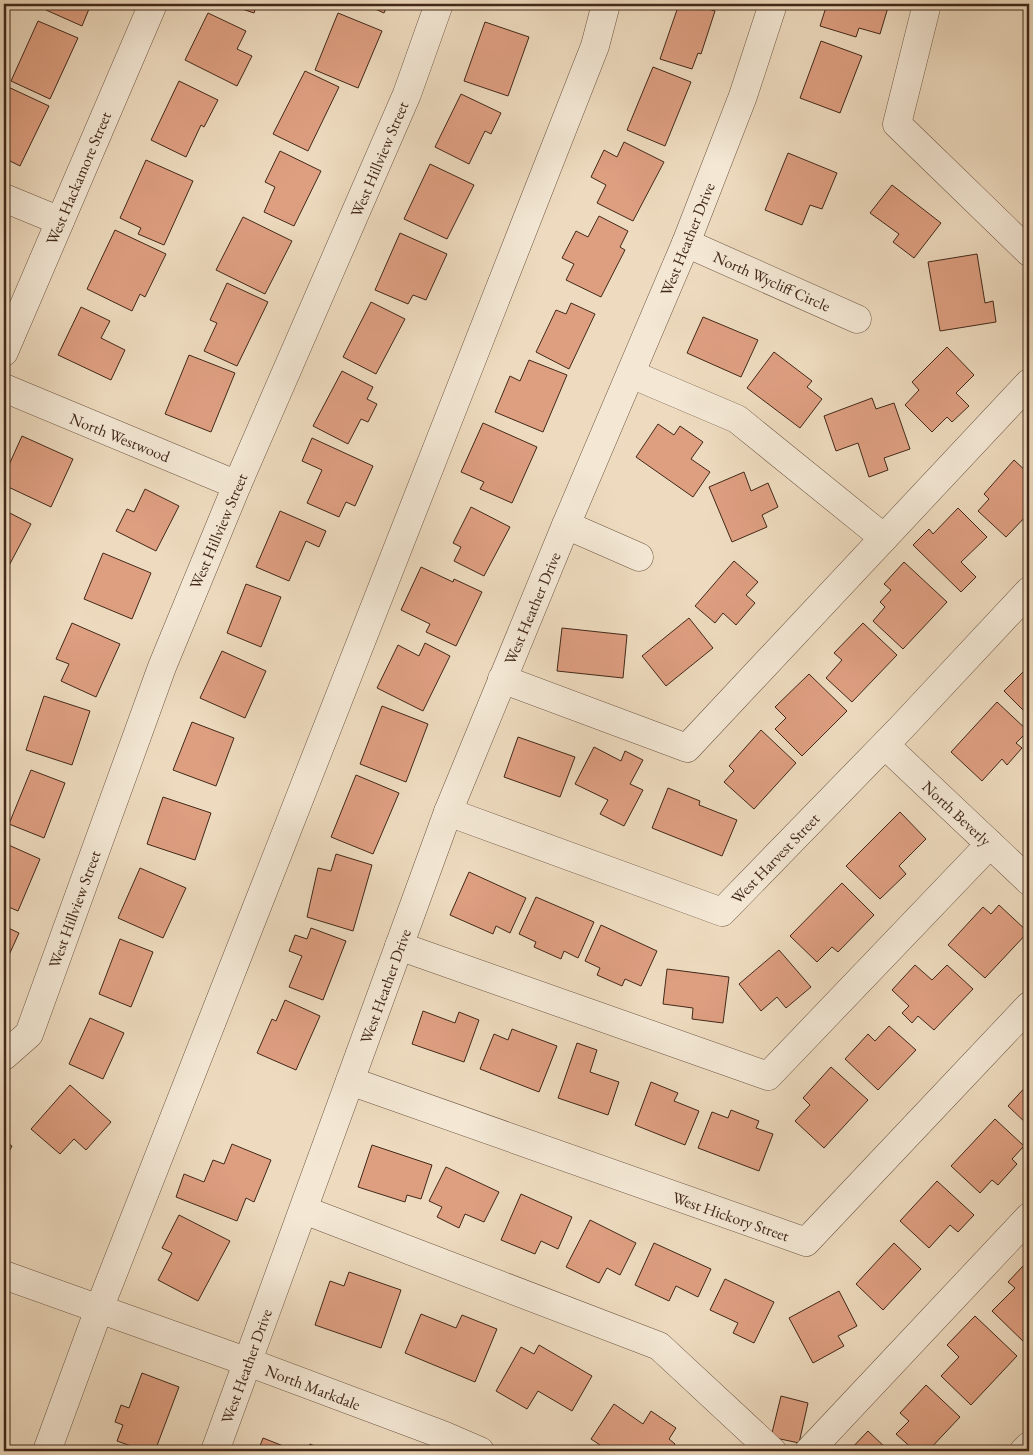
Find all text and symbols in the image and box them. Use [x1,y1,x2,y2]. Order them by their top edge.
street label: West Hillview Street [346,98,413,220]
street label: West Hackamore Street [41,108,116,248]
street label: West Heather Drive [655,179,720,299]
street label: North Wycliff Circle [710,246,834,317]
street label: North Westwood [67,408,174,467]
street label: West Hillview Street [185,470,252,592]
street label: West Heather Drive [499,549,566,668]
street label: North Beverly [918,776,996,851]
street label: West Harvest Street [727,808,824,908]
street label: West Hillview Street [43,847,105,971]
street label: West Heather Drive [355,926,416,1046]
street label: West Hickory Street [670,1187,792,1246]
street label: West Heather Drive [216,1306,277,1426]
street label: North Markdale [262,1360,363,1415]

